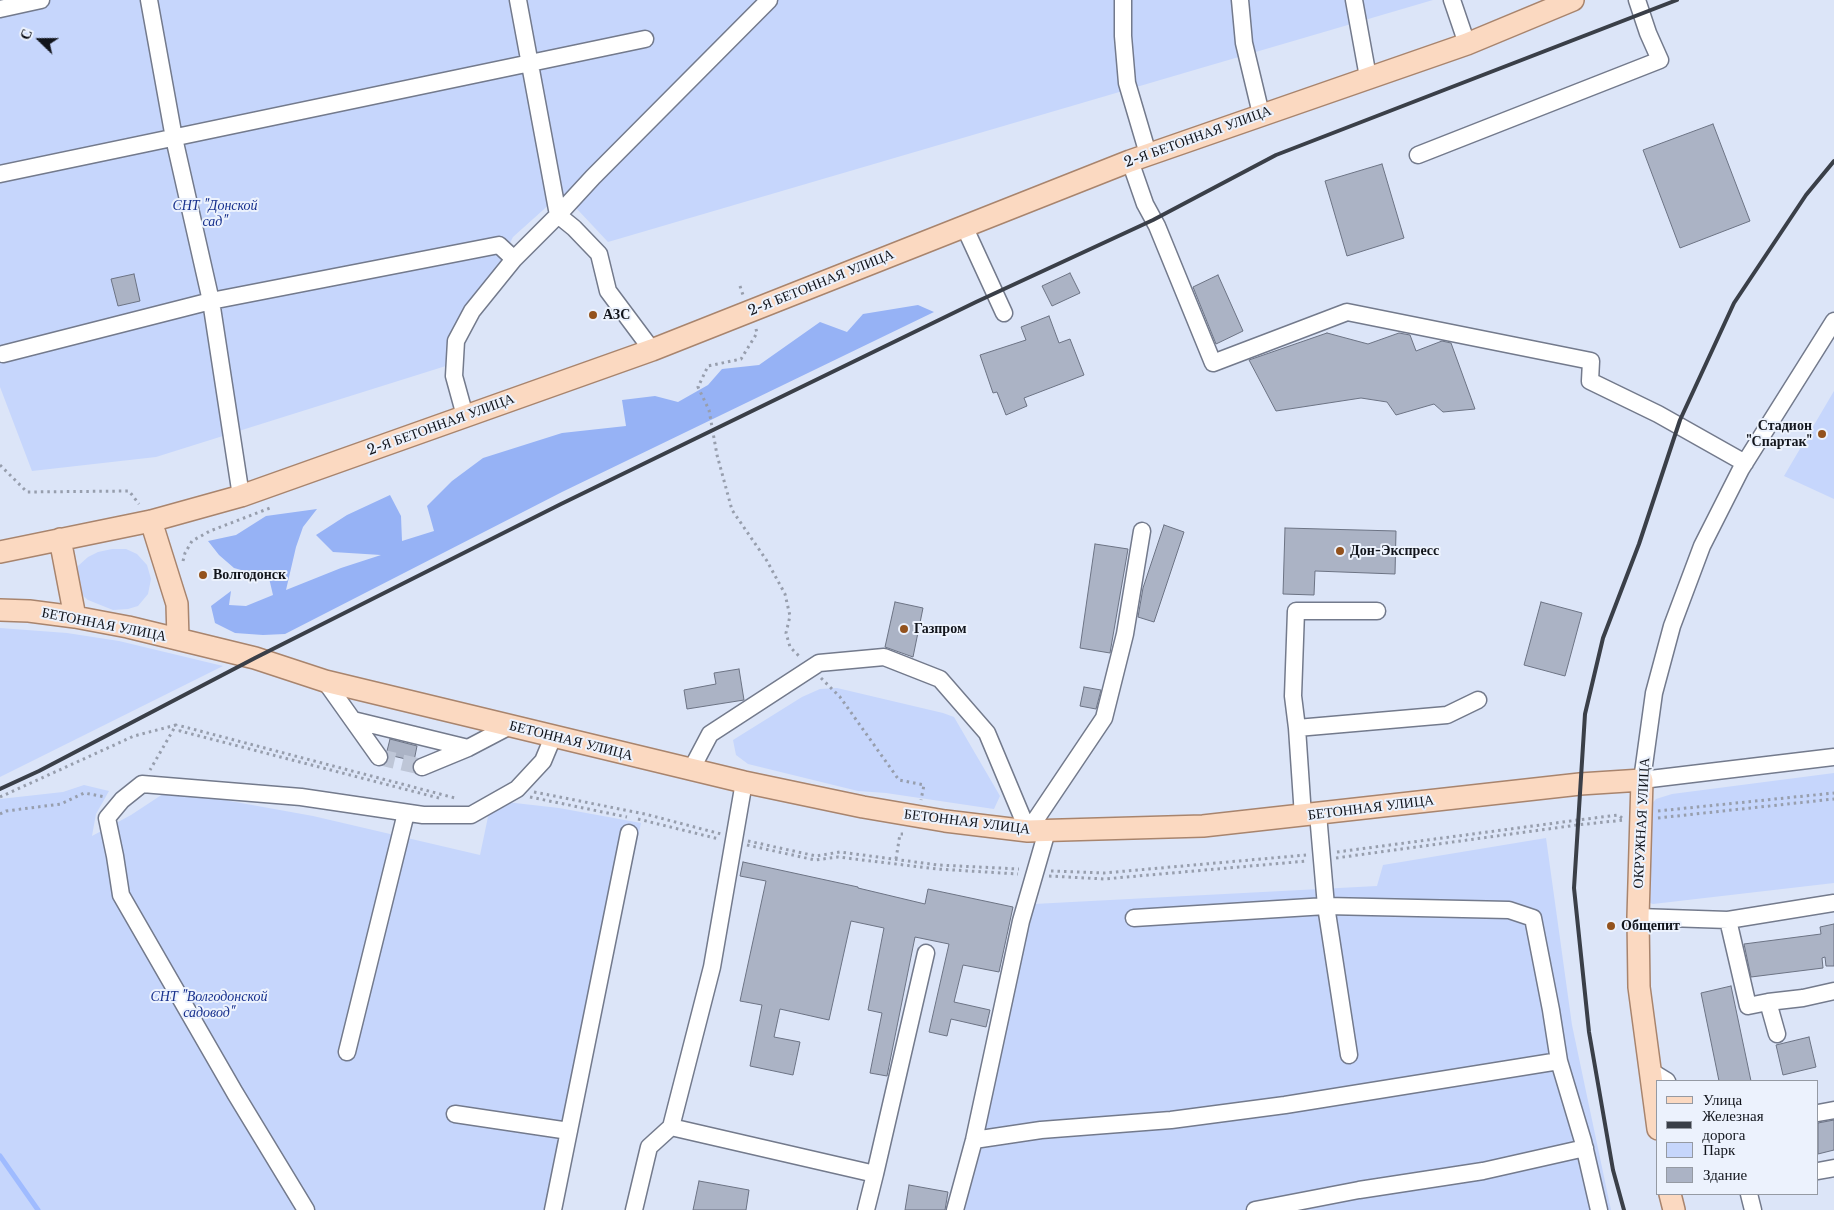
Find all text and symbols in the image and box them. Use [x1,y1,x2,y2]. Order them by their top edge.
north arrow [15,15,65,65]
text: С [16,26,36,42]
street label: 2-Я БЕТОННАЯ УЛИЦА [1122,103,1274,171]
park label: СНТ "Донской сад" [172,198,258,230]
street label: 2-Я БЕТОННАЯ УЛИЦА [746,246,896,320]
place label: АЗС [603,307,630,323]
marker: АЗС [587,309,599,321]
street label: 2-Я БЕТОННАЯ УЛИЦА [365,391,517,459]
place label: Стадион "Спартак" [1746,418,1812,451]
marker: Стадион "Спартак" [1816,428,1828,440]
place label: Дон-Экспресс [1350,543,1439,559]
marker: Дон-Экспресс [1334,545,1346,557]
place label: Волгодонск [213,567,286,583]
marker: Волгодонск [197,569,209,581]
street label: БЕТОННАЯ УЛИЦА [40,605,168,645]
place label: Газпром [914,621,966,637]
marker: Газпром [898,623,910,635]
street label: БЕТОННАЯ УЛИЦА [507,717,635,765]
street label: ОКРУЖНАЯ УЛИЦА [1630,757,1654,889]
street label: БЕТОННАЯ УЛИЦА [1307,792,1435,824]
street label: БЕТОННАЯ УЛИЦА [903,806,1031,838]
place label: Общепит [1621,918,1680,934]
marker: Общепит [1605,920,1617,932]
park label: СНТ "Волгодонской садовод" [151,989,267,1022]
legend [1656,1080,1819,1195]
text: Улица [1703,1090,1742,1109]
text: Железная дорога [1702,1106,1764,1144]
text: Парк [1703,1140,1735,1159]
text: Здание [1703,1165,1747,1184]

